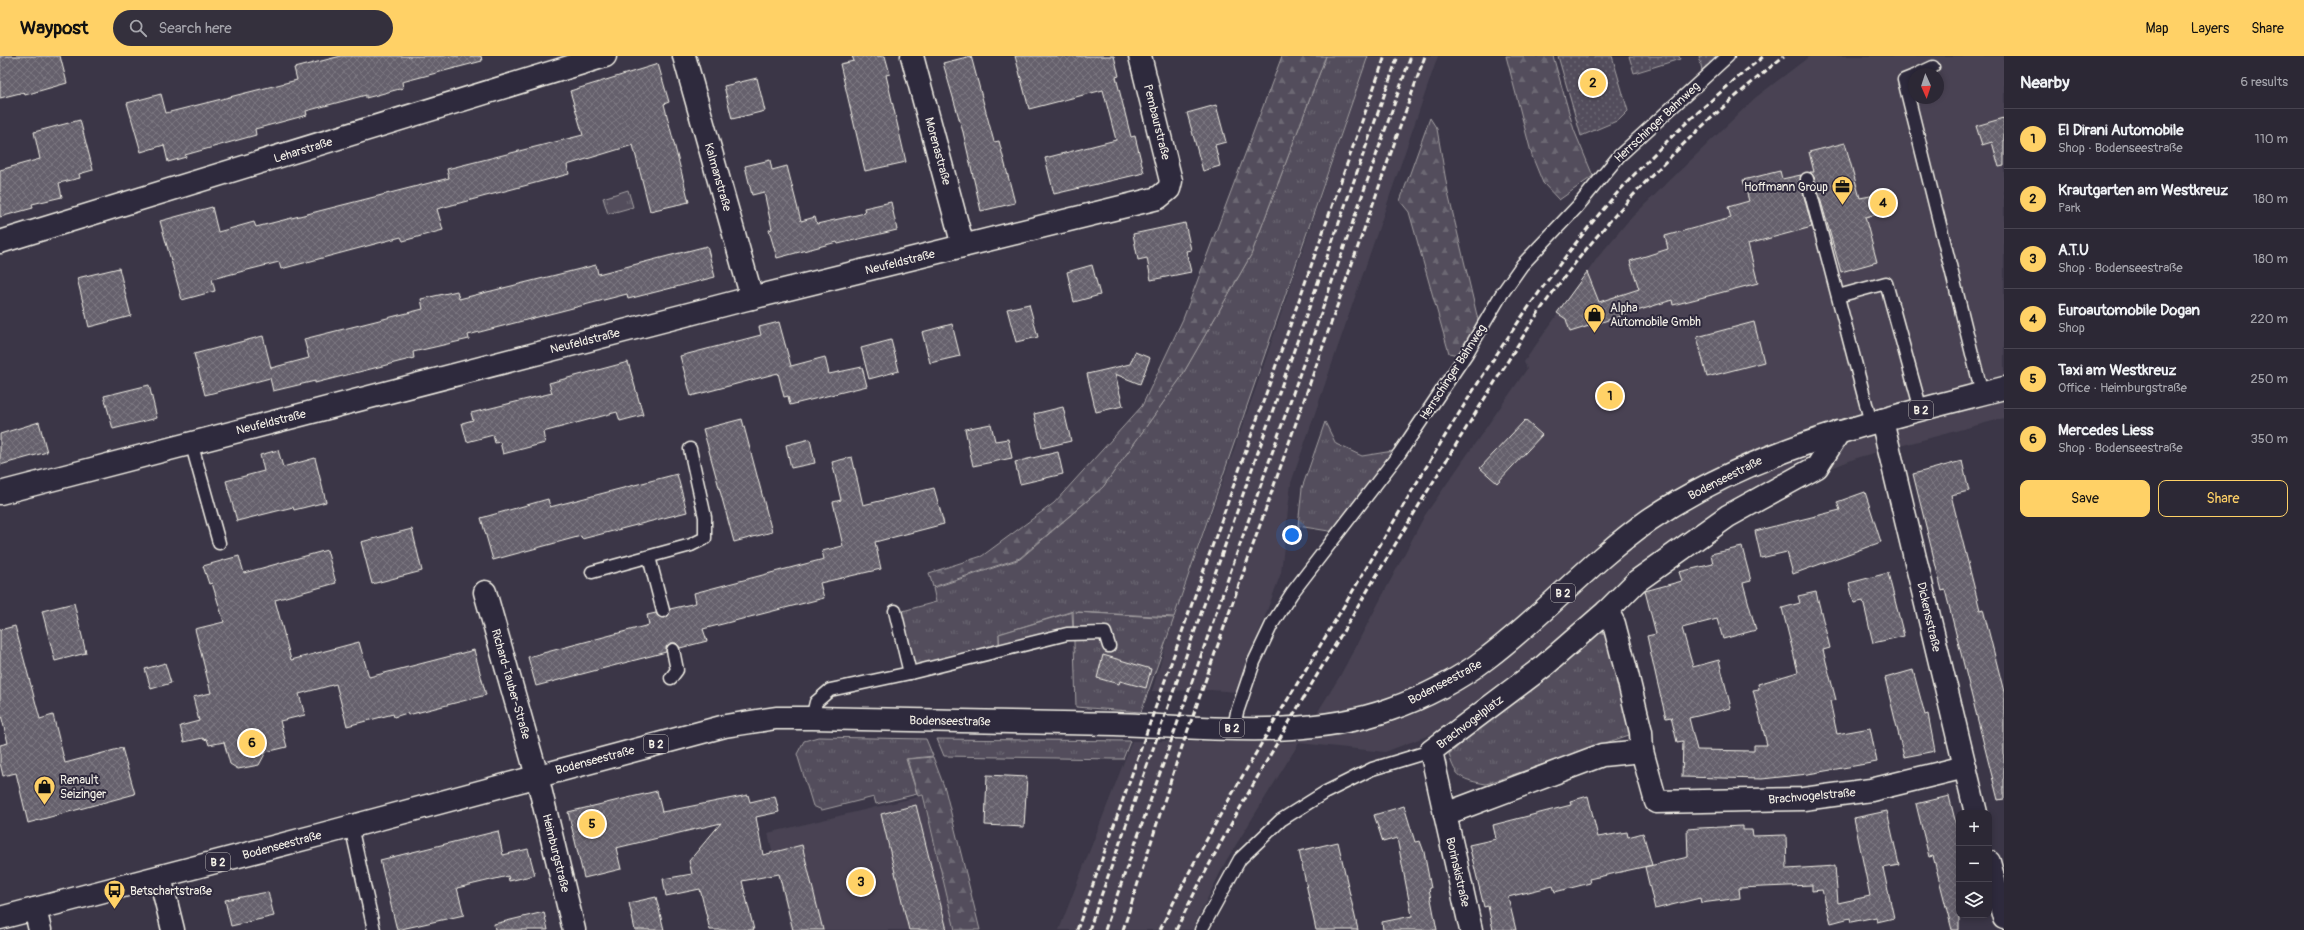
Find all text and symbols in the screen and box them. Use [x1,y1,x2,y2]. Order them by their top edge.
search box [113,10,393,46]
text: Waypost [20,16,89,40]
icon: search [127,17,149,39]
text: Search here [159,19,232,38]
text: Map [2146,20,2169,37]
text: Layers [2191,20,2229,37]
text: Share [2251,20,2284,37]
pin: 2 [1580,68,1606,98]
north arrow [1908,68,1944,104]
text: Nearby [2020,72,2069,93]
text: 6 results [2241,74,2288,90]
street label: Herrschinger Bahnweg [1612,79,1703,166]
street label: Pembaurstraße [1140,83,1173,161]
street label: Morenastraße [921,116,954,187]
text: El Dirani Automobile [2058,121,2184,140]
text: 1 [2030,131,2036,147]
text: 110 m [2255,131,2288,147]
street label: Leharstraße [272,134,334,167]
text: Shop · Bodenseestraße [2058,140,2183,156]
street label: Kalmanstraße [701,141,734,213]
office icon: Hoffmann Group [1830,174,1856,207]
place label: Hoffmann Group [1744,180,1828,195]
text: Krautgarten am Westkreuz [2058,181,2228,200]
pin: 4 [1870,188,1896,218]
text: 2 [2029,191,2037,207]
text: 180 m [2253,191,2288,207]
text: Park [2058,200,2081,216]
text: A.T.U [2058,241,2089,260]
street label: Neufeldstraße [864,247,937,278]
text: 3 [2029,251,2037,267]
text: 180 m [2253,251,2288,267]
text: Shop · Bodenseestraße [2058,260,2183,276]
place label: Alpha Automobile Gmbh [1610,301,1701,330]
text: Euroautomobile Dogan [2058,301,2200,320]
shop icon: Alpha Automobile Gmbh [1582,302,1608,335]
text: 4 [2029,311,2037,327]
text: 220 m [2250,311,2288,327]
text: Shop [2058,320,2085,336]
street label: Herrschinger Bahnweg [1417,322,1490,423]
street label: Neufeldstraße [549,326,622,357]
text: Taxi am Westkreuz [2058,361,2176,380]
text: 5 [2029,371,2037,387]
text: 250 m [2250,371,2288,387]
text: Office · Heimburgstraße [2058,380,2187,396]
pin: 1 [1597,381,1623,411]
road number: B 2 [1909,401,1933,419]
street label: Neufeldstraße [235,407,308,438]
text: Mercedes Liess [2058,421,2153,440]
text: 6 [2029,431,2037,447]
text: 350 m [2250,431,2288,447]
text: Shop · Bodenseestraße [2058,440,2183,456]
street label: Bodenseestraße [1686,453,1765,504]
button: Save [2020,480,2150,517]
button: Share [2158,480,2288,517]
your location [1282,525,1302,545]
street label: Dickensstraße [1913,581,1944,653]
road number: B 2 [1551,584,1575,602]
street label: Richard-Tauber-Straße [488,627,533,741]
street label: Bodenseestraße [1406,657,1485,708]
street label: Brachvogelplatz [1434,692,1507,752]
street label: Bodenseestraße [909,713,991,730]
road number: B 2 [1220,719,1244,737]
pin: 6 [239,728,265,758]
road number: B 2 [644,735,668,753]
street label: Bodenseestraße [554,743,636,778]
place label: Renault Seizinger [60,773,107,802]
shop icon: Renault Seizinger [31,774,57,807]
street label: Brachvogelstraße [1768,785,1856,808]
pin: 5 [579,809,605,839]
map controls [1956,810,1992,918]
button: + [1956,810,1992,846]
street label: Heimburgstraße [539,812,573,894]
street label: Bodenseestraße [241,828,323,863]
street label: Borinskistraße [1442,836,1473,909]
button: − [1956,846,1992,882]
road number: B 2 [206,853,230,871]
pin: 3 [848,867,874,897]
bus stop icon: Betschartstraße [102,878,128,911]
button: layers [1956,882,1992,918]
place label: Betschartstraße [130,884,212,899]

